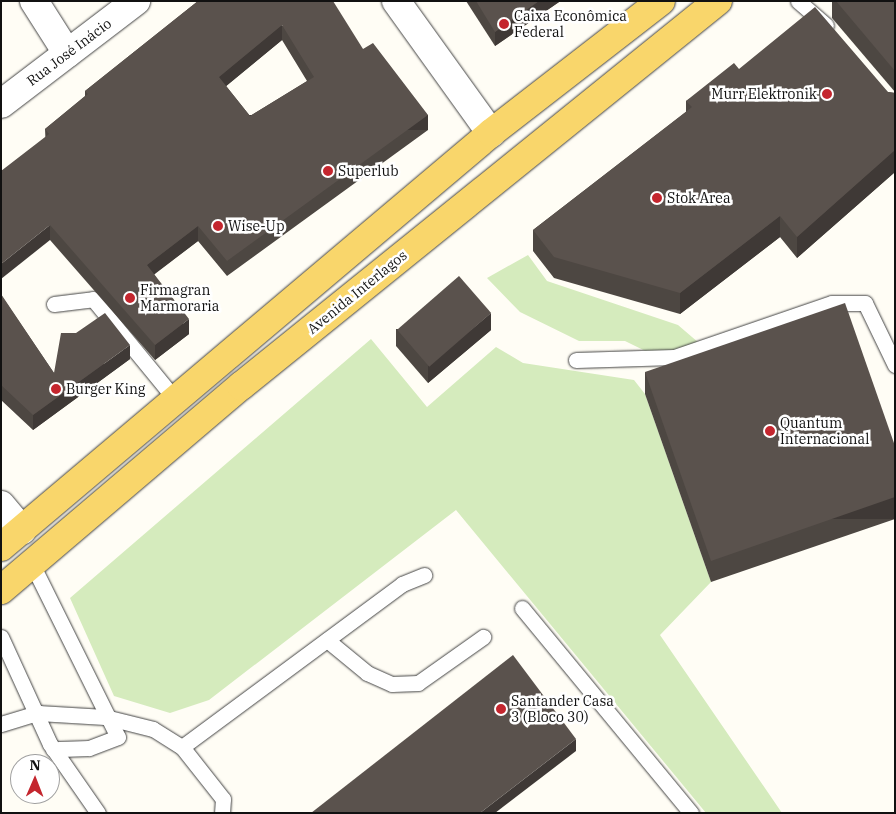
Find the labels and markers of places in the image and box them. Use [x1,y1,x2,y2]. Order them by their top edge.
place label: Caixa Econômica Federal [514,8,627,40]
marker: Caixa Econômica Federal [498,18,510,30]
place label: Murr Elektronik [711,86,817,102]
marker: Murr Elektronik [821,88,833,100]
place label: Superlub [338,163,399,179]
marker: Superlub [322,165,334,177]
place label: Stok Area [667,190,731,206]
marker: Stok Area [651,192,663,204]
place label: Wise-Up [228,218,284,234]
marker: Wise-Up [212,220,224,232]
place label: Firmagran Marmoraria [140,282,219,314]
marker: Firmagran Marmoraria [124,292,136,304]
place label: Burger King [66,381,145,397]
marker: Burger King [50,383,62,395]
place label: Quantum Internacional [780,415,869,448]
marker: Quantum Internacional [764,425,776,437]
place label: Santander Casa 3 (Bloco 30) [511,693,614,726]
marker: Santander Casa 3 (Bloco 30) [495,703,507,715]

